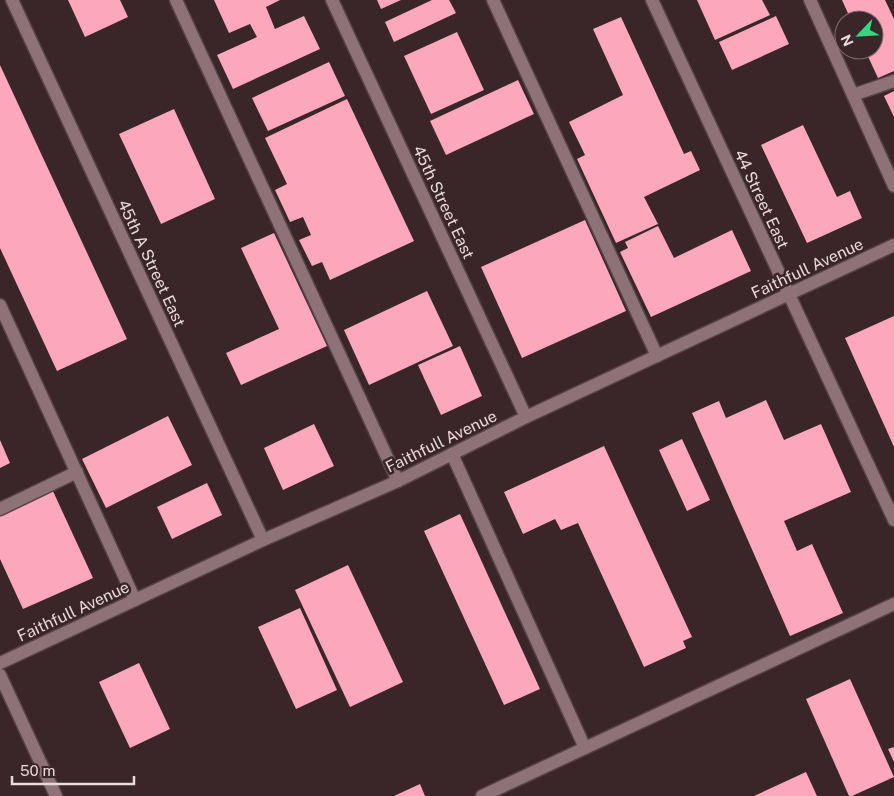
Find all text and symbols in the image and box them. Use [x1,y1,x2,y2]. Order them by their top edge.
north arrow [834,10,884,60]
text: N [838,32,857,49]
street label: 45th Street East [409,143,478,262]
street label: 44 Street East [730,147,793,252]
street label: 45th A Street East [114,197,189,330]
street label: Faithfull Avenue [748,234,866,303]
street label: Faithfull Avenue [383,406,500,477]
street label: Faithfull Avenue [14,577,132,646]
scale bar [12,754,135,786]
text: 50 m [20,762,55,779]

